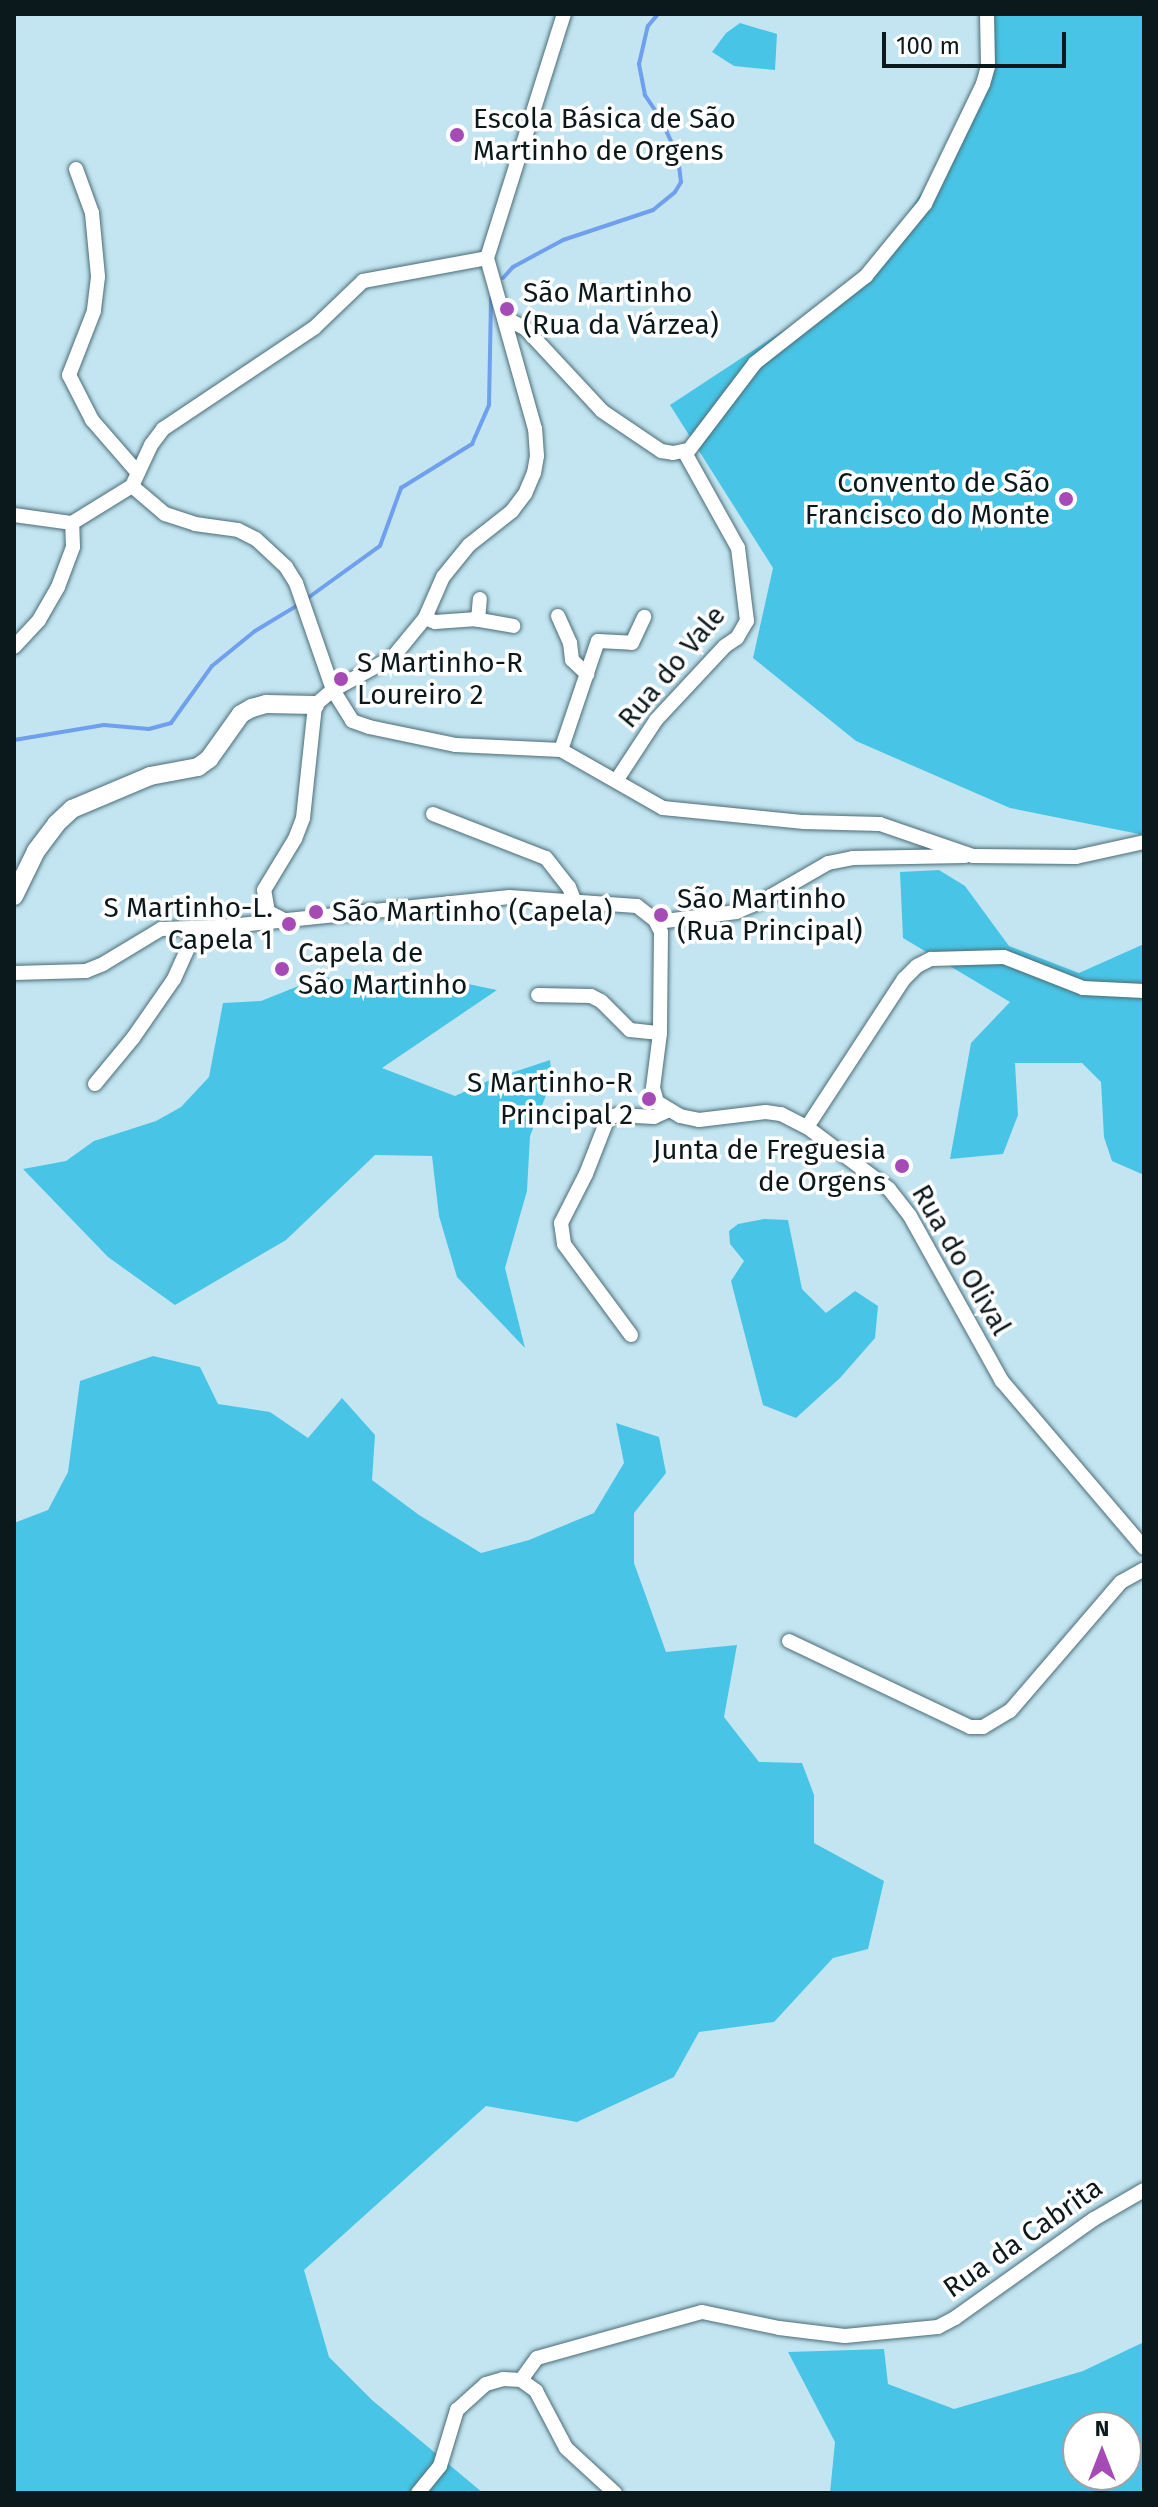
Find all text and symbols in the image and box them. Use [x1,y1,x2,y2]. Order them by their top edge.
scale bar [886,16,1070,66]
text: 100 m [896,32,960,60]
place label: Escola Básica de São Martinho de Orgens [473,102,736,168]
marker: Escola Básica de São Martinho de Orgens [448,126,466,144]
place label: São Martinho (Rua da Várzea) [523,276,719,342]
marker: São Martinho (Rua da Várzea) [498,300,516,318]
place label: Convento de São Francisco do Monte [805,466,1050,532]
marker: Convento de São Francisco do Monte [1057,490,1075,508]
street label: Rua do Vale [611,599,733,735]
place label: S Martinho-R Loureiro 2 [357,646,523,712]
marker: S Martinho-R Loureiro 2 [332,670,350,688]
place label: São Martinho (Rua Principal) [677,882,863,948]
place label: S Martinho-L. Capela 1 [103,891,273,957]
place label: São Martinho (Capela) [332,895,613,929]
marker: São Martinho (Capela) [307,903,325,921]
marker: São Martinho (Rua Principal) [652,906,670,924]
marker: S Martinho-L. Capela 1 [280,915,298,933]
place label: Capela de São Martinho [298,936,467,1002]
marker: Capela de São Martinho [273,960,291,978]
place label: S Martinho-R Principal 2 [467,1066,633,1132]
marker: S Martinho-R Principal 2 [640,1090,658,1108]
place label: Junta de Freguesia de Orgens [653,1133,886,1199]
marker: Junta de Freguesia de Orgens [893,1157,911,1175]
street label: Rua do Olival [904,1179,1018,1341]
street label: Rua da Cabrita [937,2171,1109,2305]
north arrow [1062,2411,1142,2491]
text: N [1095,2415,1109,2442]

